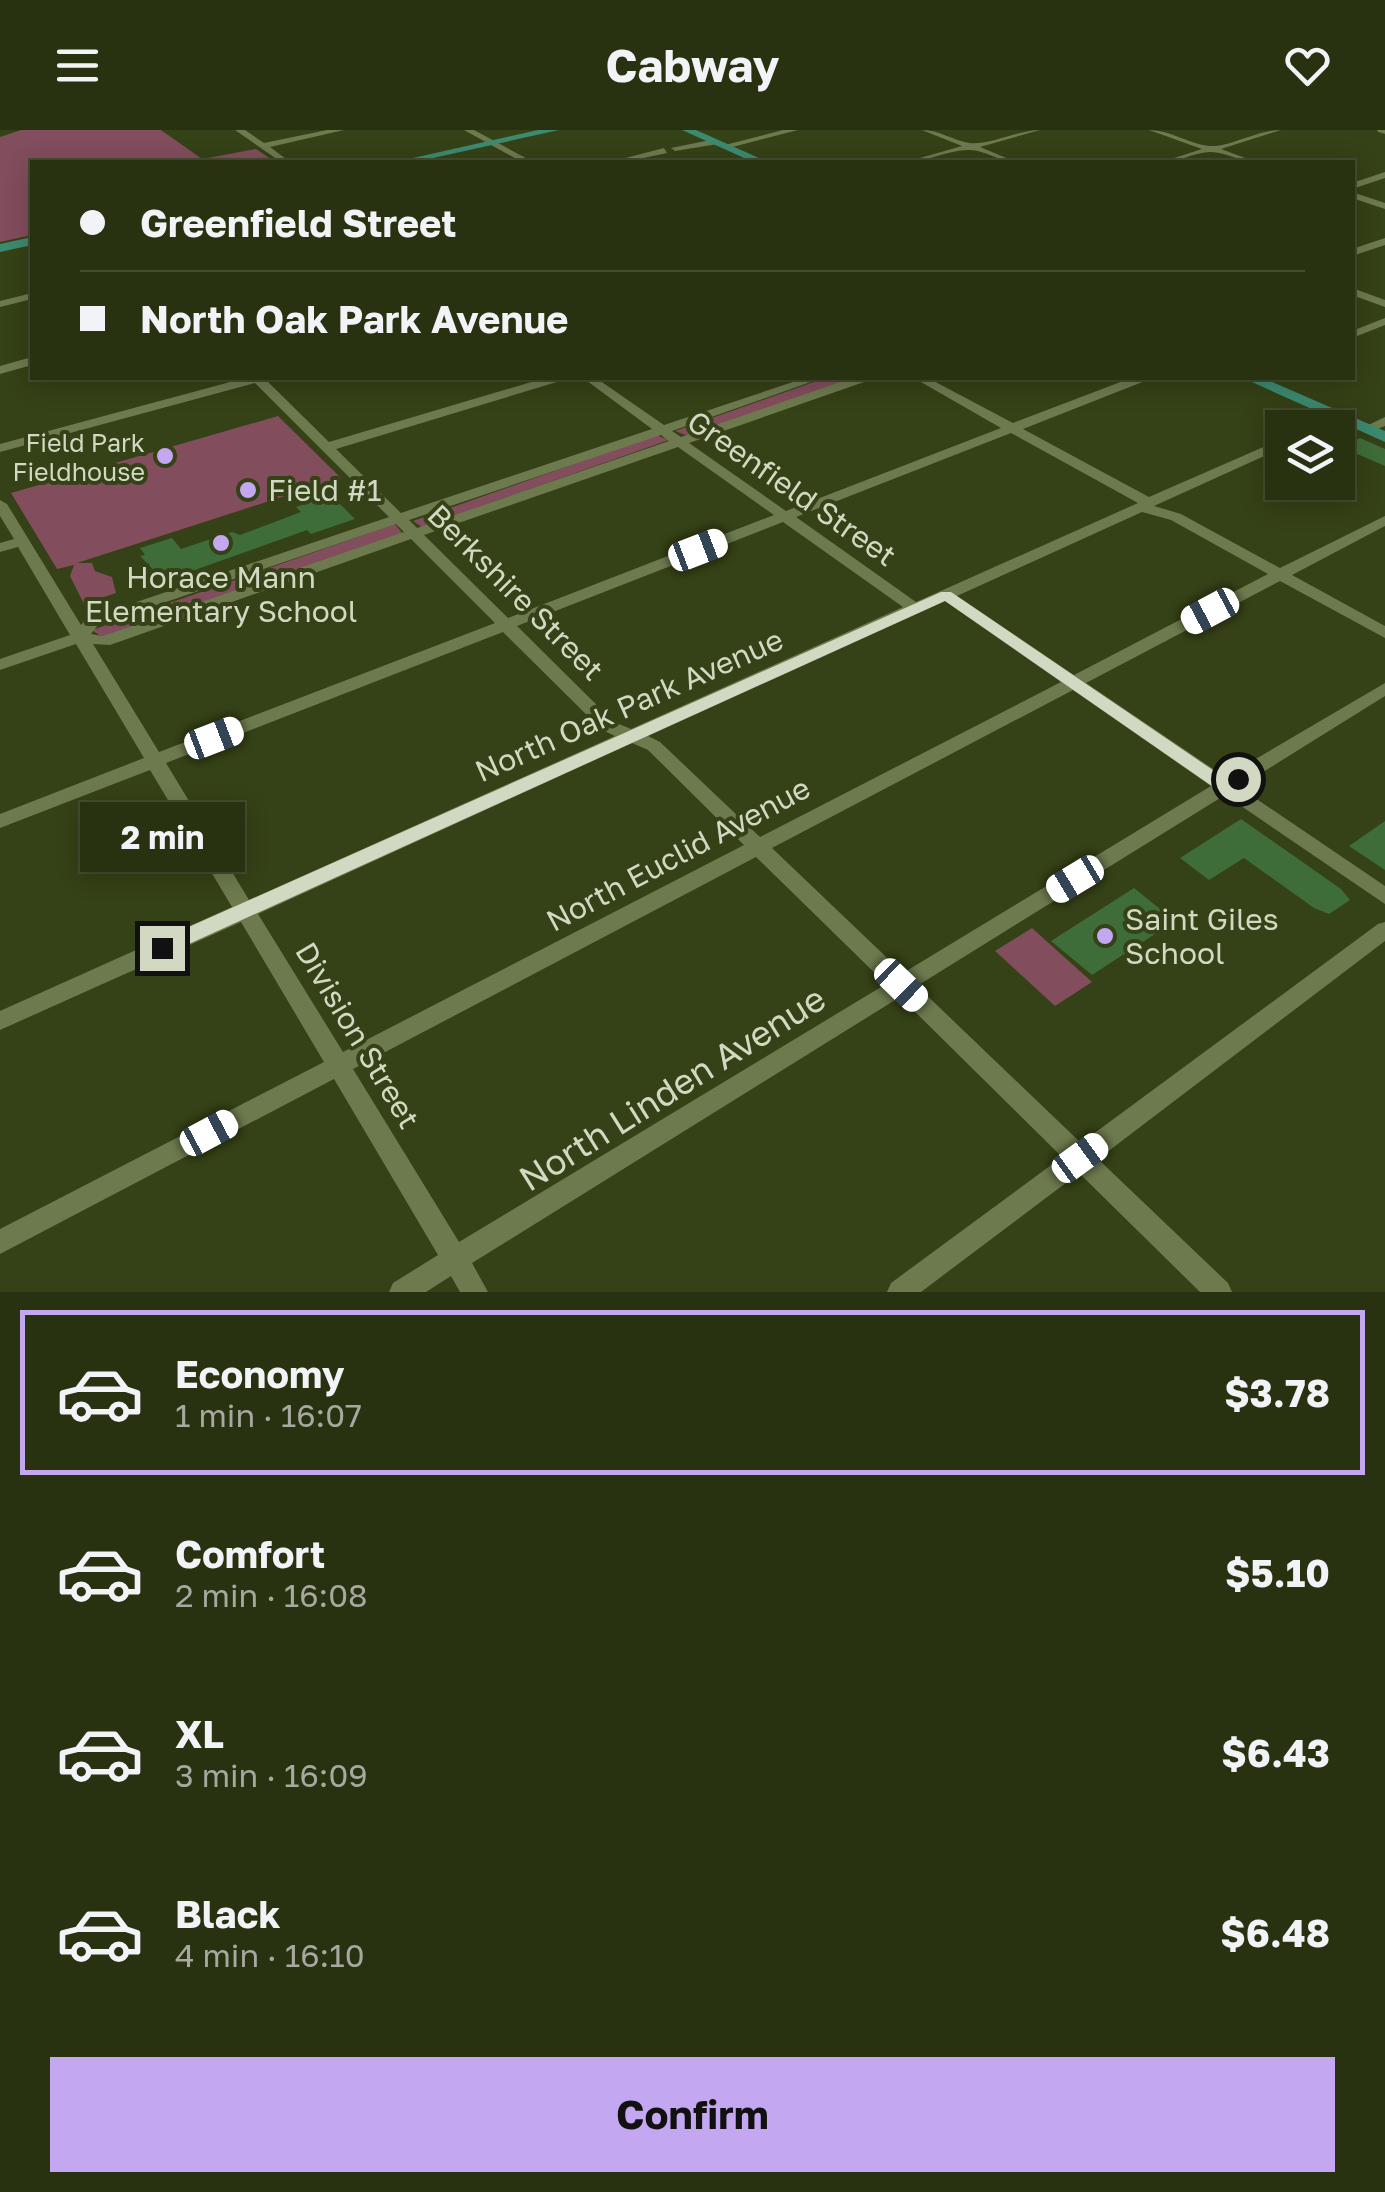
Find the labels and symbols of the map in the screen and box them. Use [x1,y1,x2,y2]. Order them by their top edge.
street label: Greenfield Street [681,403,903,573]
place label: Field Park Fieldhouse [13,427,145,487]
marker: Field Park Fieldhouse [154,445,176,467]
place label: Field #1 [268,472,382,508]
marker: Field #1 [237,479,259,501]
street label: Berkshire Street [421,497,611,687]
car [665,525,731,575]
marker: Horace Mann Elementary School [210,532,232,554]
place label: Horace Mann Elementary School [85,559,357,629]
car [1176,584,1244,638]
street label: North Oak Park Avenue [470,621,788,789]
car [181,713,247,763]
route start [1216,757,1261,802]
street label: North Euclid Avenue [540,769,816,939]
callout: 2 min [80,803,244,873]
car [1042,851,1108,907]
place label: Saint Giles School [1125,901,1279,971]
marker: Saint Giles School [1094,925,1116,947]
route end [140,926,185,971]
street label: Division Street [288,935,428,1135]
car [869,953,933,1017]
street label: North Linden Avenue [511,977,833,1199]
car [175,1106,243,1160]
car [1047,1128,1113,1188]

